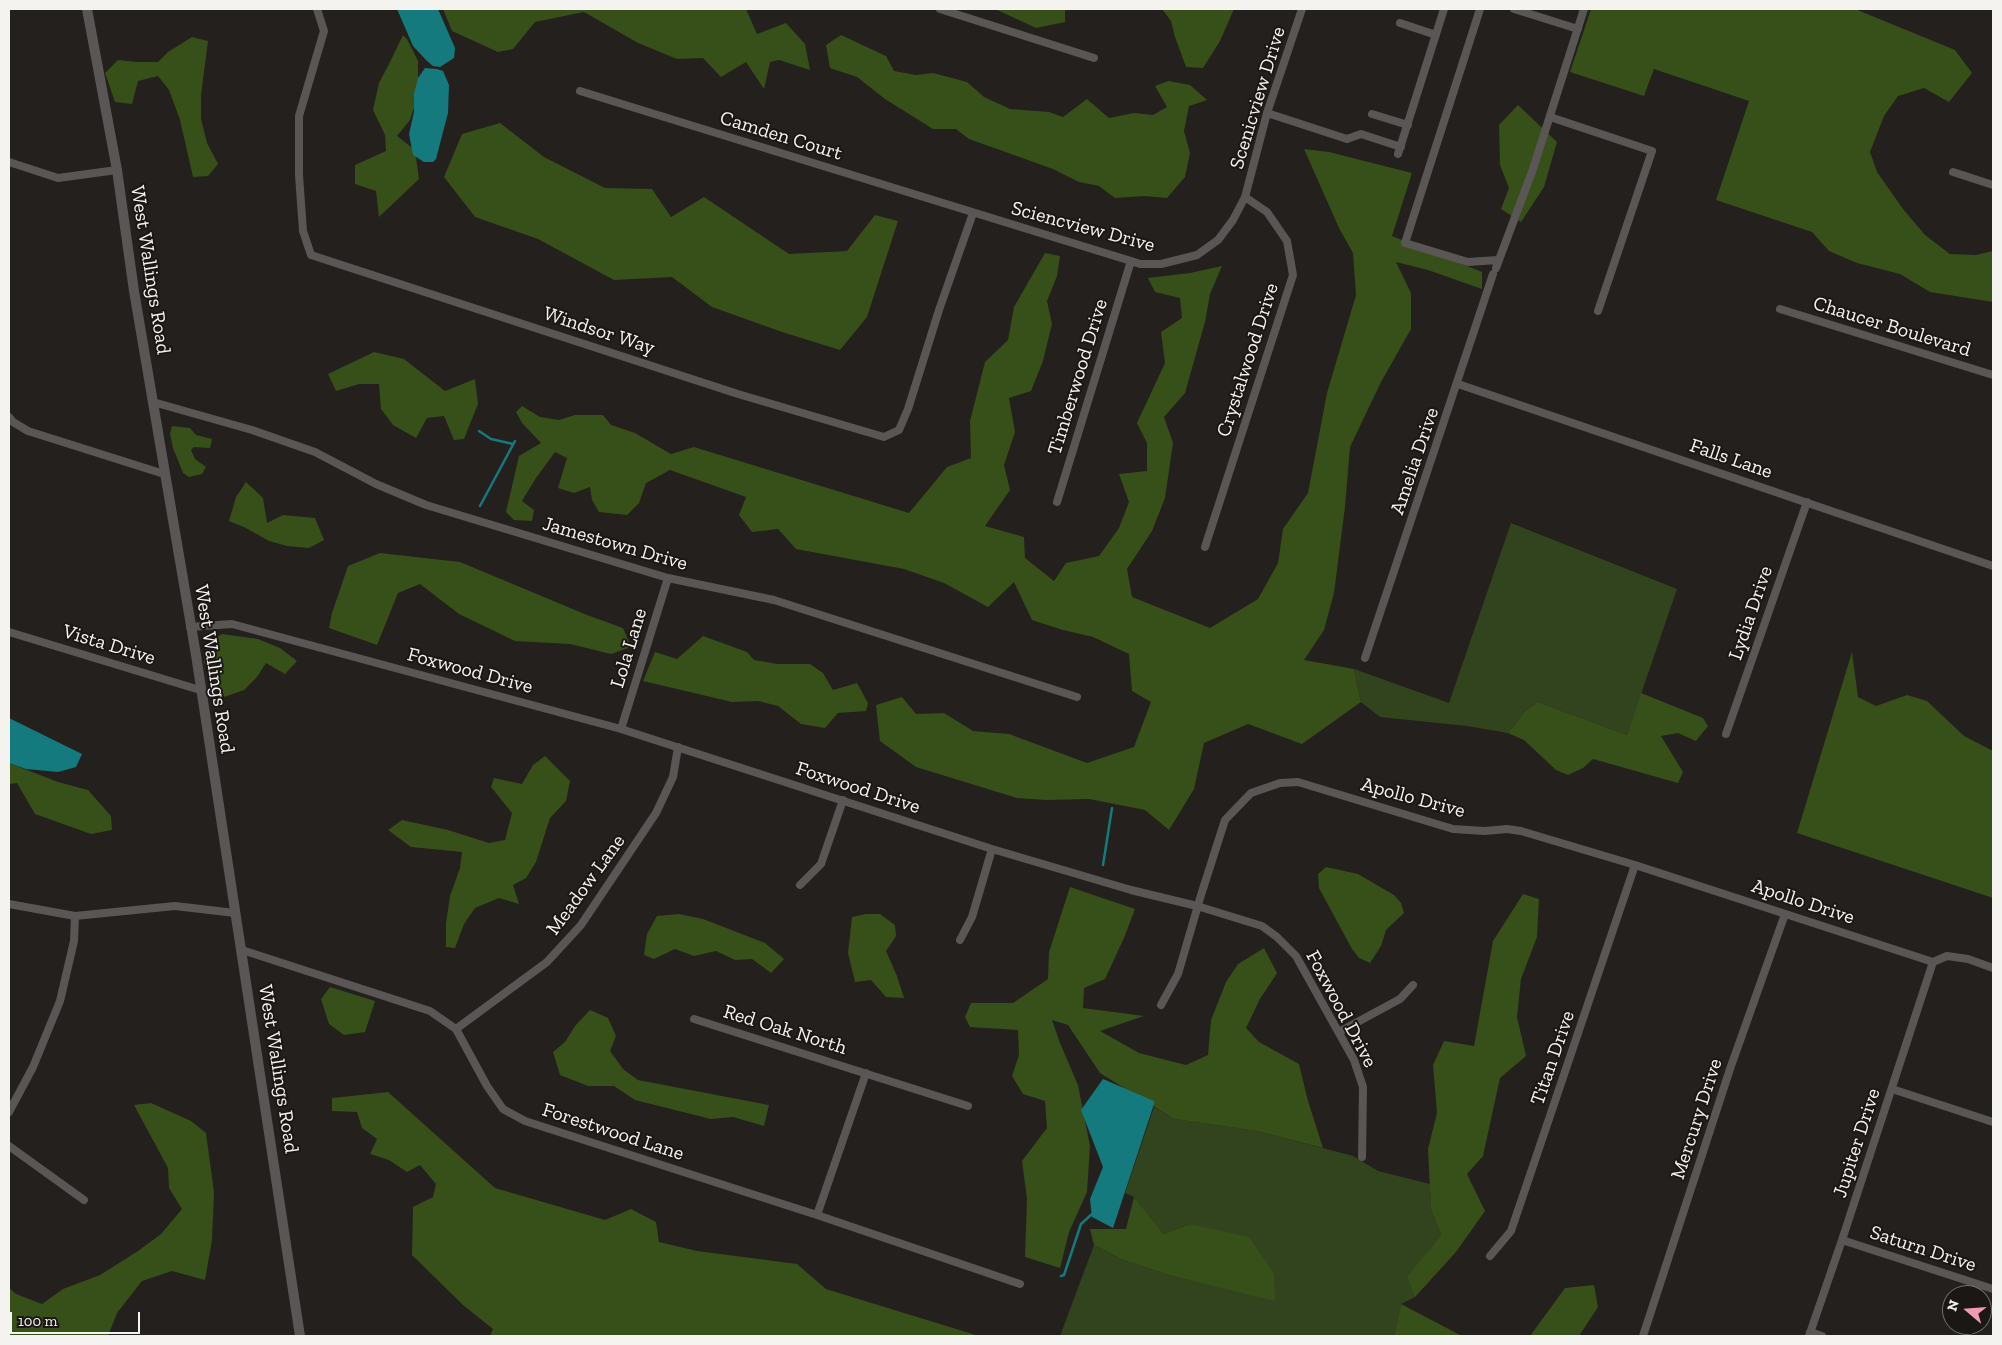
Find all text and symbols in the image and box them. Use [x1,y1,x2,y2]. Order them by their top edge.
street label: Scenicview Drive [1225,24,1291,172]
street label: Camden Court [717,106,845,166]
street label: West Wallings Road [125,184,175,356]
street label: Sciencview Drive [1009,196,1157,258]
street label: Crystalwood Drive [1212,280,1284,440]
street label: Chaucer Boulevard [1810,292,1974,362]
street label: Timberwood Drive [1043,296,1113,458]
street label: Windsor Way [540,302,658,360]
street label: Amelia Drive [1385,404,1445,518]
street label: Falls Lane [1686,434,1776,484]
street label: Jamestown Drive [540,512,690,576]
street label: Lydia Drive [1724,563,1778,663]
street label: West Wallings Road [189,583,239,755]
street label: Lola Lane [606,605,652,691]
street label: Vista Drive [60,620,158,670]
street label: Foxwood Drive [405,643,535,699]
street label: Foxwood Drive [793,757,923,819]
street label: Apollo Drive [1358,773,1468,823]
street label: Meadow Lane [541,830,631,940]
street label: Apollo Drive [1749,874,1857,930]
street label: Foxwood Drive [1300,946,1382,1072]
street label: West Wallings Road [253,983,303,1155]
street label: Red Oak North [720,1000,850,1060]
street label: Titan Drive [1526,1008,1580,1108]
street label: Mercury Drive [1666,1056,1728,1182]
street label: Jupiter Drive [1828,1085,1886,1201]
street label: Forestwood Lane [539,1098,687,1166]
street label: Saturn Drive [1867,1221,1979,1277]
north arrow [1942,1285,1992,1335]
text: N [1943,1298,1963,1313]
scale bar [12,1302,142,1334]
text: 100 m [18,1312,57,1330]

